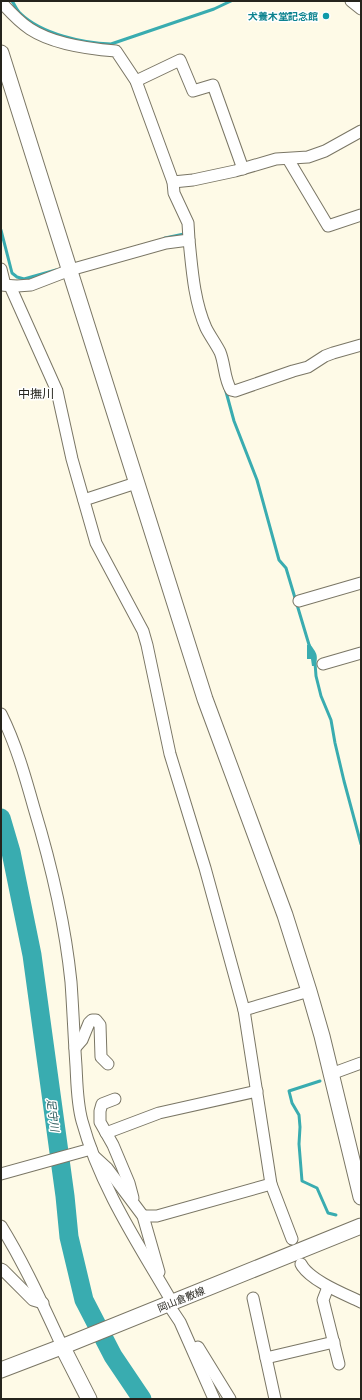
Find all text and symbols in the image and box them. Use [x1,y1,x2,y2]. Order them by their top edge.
place label: 犬養木堂記念館 [248,11,318,23]
marker: 犬養木堂記念館 [321,11,331,21]
district label: 中撫川 [18,387,54,401]
water label: 足守川 [44,1098,61,1133]
street label: 岡山倉敷線 [156,1285,207,1315]

